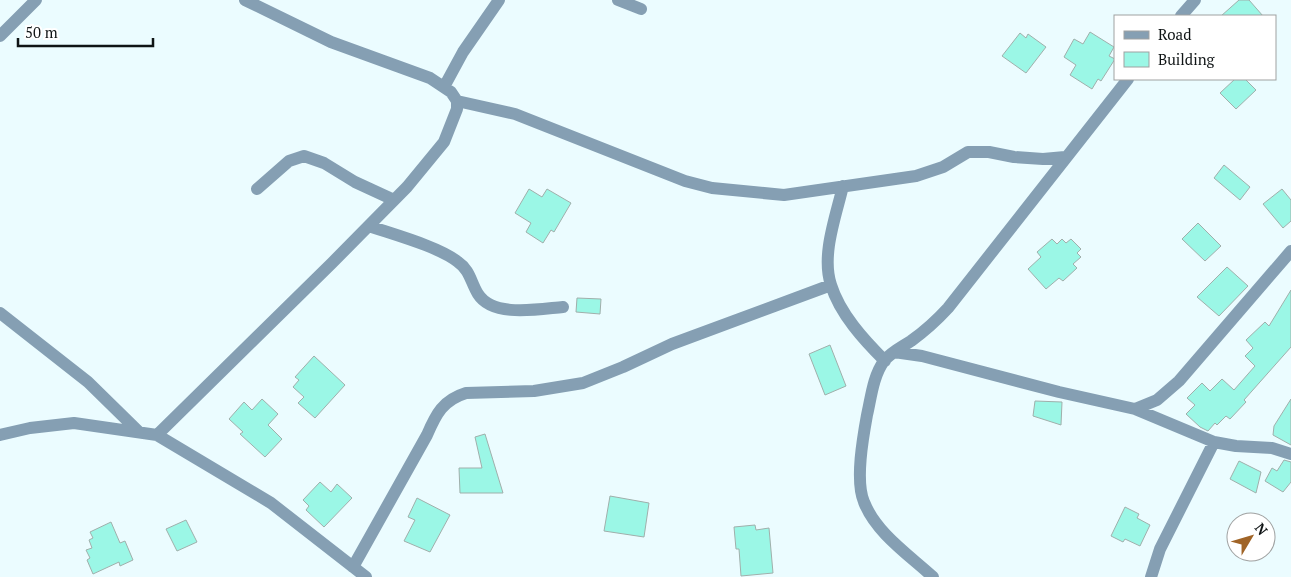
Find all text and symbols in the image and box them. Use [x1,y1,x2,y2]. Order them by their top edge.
scale bar [18,15,152,47]
legend [1114,15,1276,80]
text: 50 m [25,22,58,42]
text: Road [1158,24,1191,44]
text: Building [1158,49,1216,69]
north arrow [1226,512,1276,562]
text: N [1251,519,1273,539]

